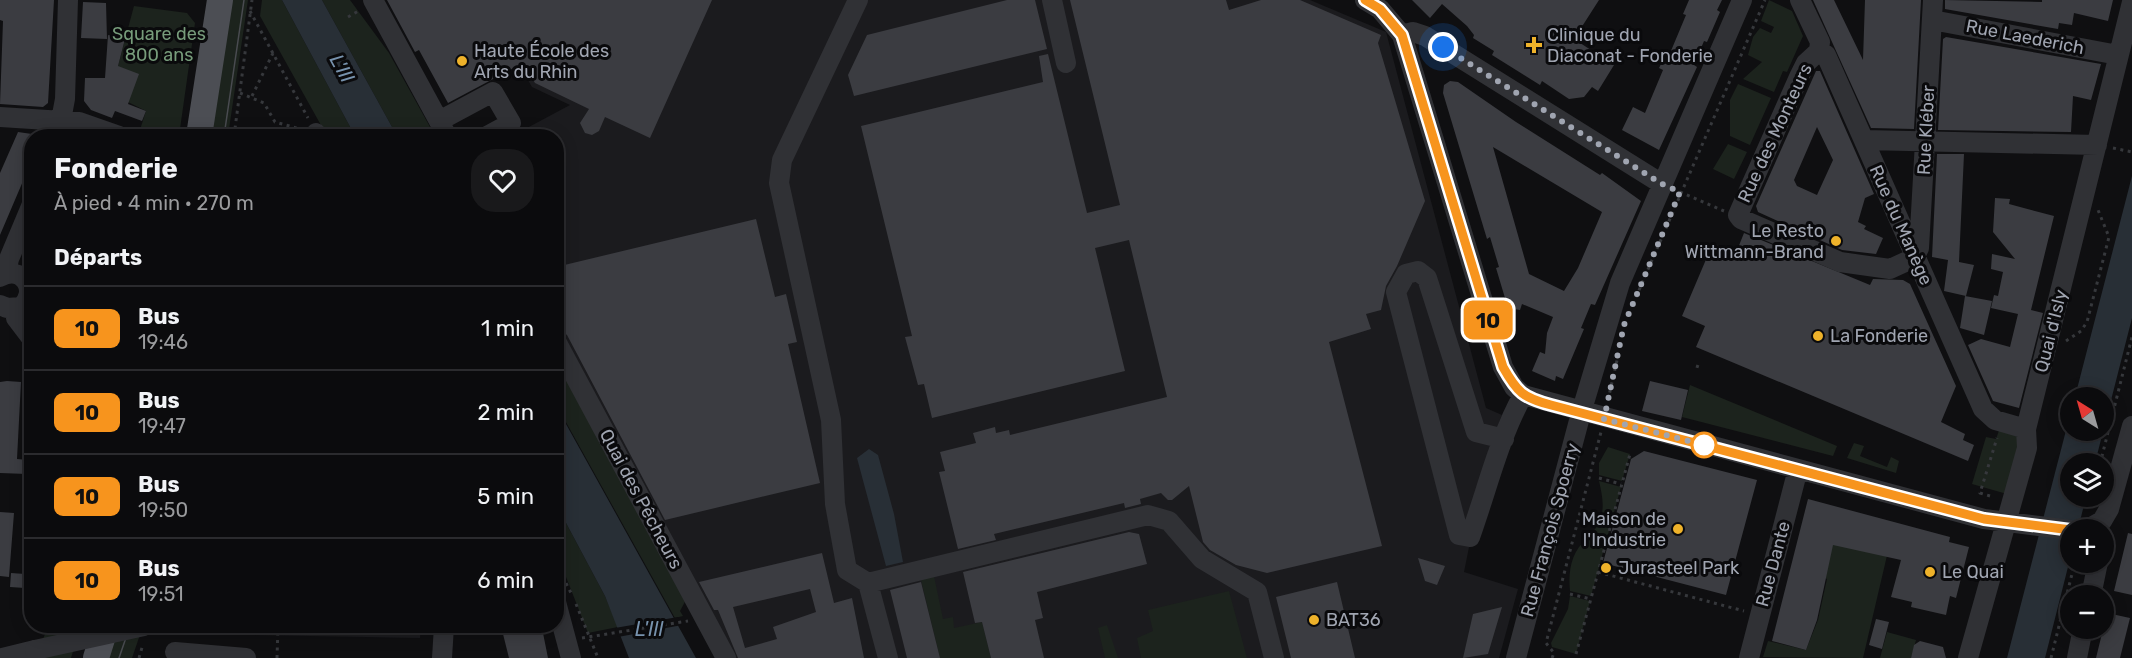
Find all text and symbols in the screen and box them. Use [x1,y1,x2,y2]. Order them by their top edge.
street label: Rue Laederich [1964,15,2086,59]
park label: Square des 800 ans [112,23,206,66]
place label: Clinique du Diaconat - Fonderie [1547,24,1713,67]
your location [1428,32,1458,62]
marker: Clinique du Diaconat - Fonderie [1525,36,1543,54]
place label: Haute École des Arts du Rhin [474,40,609,83]
water label: L'Ill [325,50,360,87]
marker: Haute École des Arts du Rhin [455,54,469,68]
street label: Rue des Monteurs [1733,60,1817,206]
street label: Rue Kléber [1913,84,1939,176]
button: heart [471,149,534,212]
text: Fonderie [54,152,178,185]
street label: Rue du Manège [1865,162,1937,288]
text: À pied · 4 min · 270 m [54,191,254,215]
place label: Le Resto Wittmann-Brand [1685,220,1824,263]
marker: Le Resto Wittmann-Brand [1829,234,1843,248]
text: Départs [54,244,142,271]
street label: Quai d'Isly [2030,287,2072,375]
line badge: 10 [1461,300,1515,340]
text: Bus [138,303,180,330]
text: 10 [1476,308,1500,333]
text: 1 min [481,315,534,342]
text: 10 [75,316,99,341]
place label: La Fonderie [1830,325,1928,347]
marker: La Fonderie [1811,329,1825,343]
text: 19:46 [138,330,188,354]
text: Bus [138,387,180,414]
north arrow [2060,387,2114,441]
map controls [2060,387,2114,639]
text: 2 min [477,399,534,426]
text: 10 [75,400,99,425]
text: 19:47 [138,414,186,438]
street label: Quai des Pêcheurs [595,425,687,573]
unlabelled marker [1691,432,1717,458]
street label: Rue François Spoerry [1516,441,1584,619]
button: layers [2060,453,2114,507]
text: Bus [138,471,180,498]
text: 5 min [477,483,534,510]
text: 10 [75,484,99,509]
text: 19:50 [138,498,188,522]
place label: Maison de l'Industrie [1582,508,1666,551]
street label: Rue Dante [1751,519,1795,609]
button: + [2060,519,2114,573]
marker: Maison de l'Industrie [1671,522,1685,536]
text: Bus [138,555,180,582]
place label: Jurasteel Park [1618,557,1740,579]
marker: Jurasteel Park [1599,561,1613,575]
place label: Le Quai [1942,561,2004,583]
marker: Le Quai [1923,565,1937,579]
text: 6 min [477,567,534,594]
text: 10 [75,568,99,593]
text: 19:51 [138,582,184,606]
button: − [2060,585,2114,639]
place label: BAT36 [1326,609,1381,631]
marker: BAT36 [1307,613,1321,627]
water label: L'Ill [635,617,664,641]

